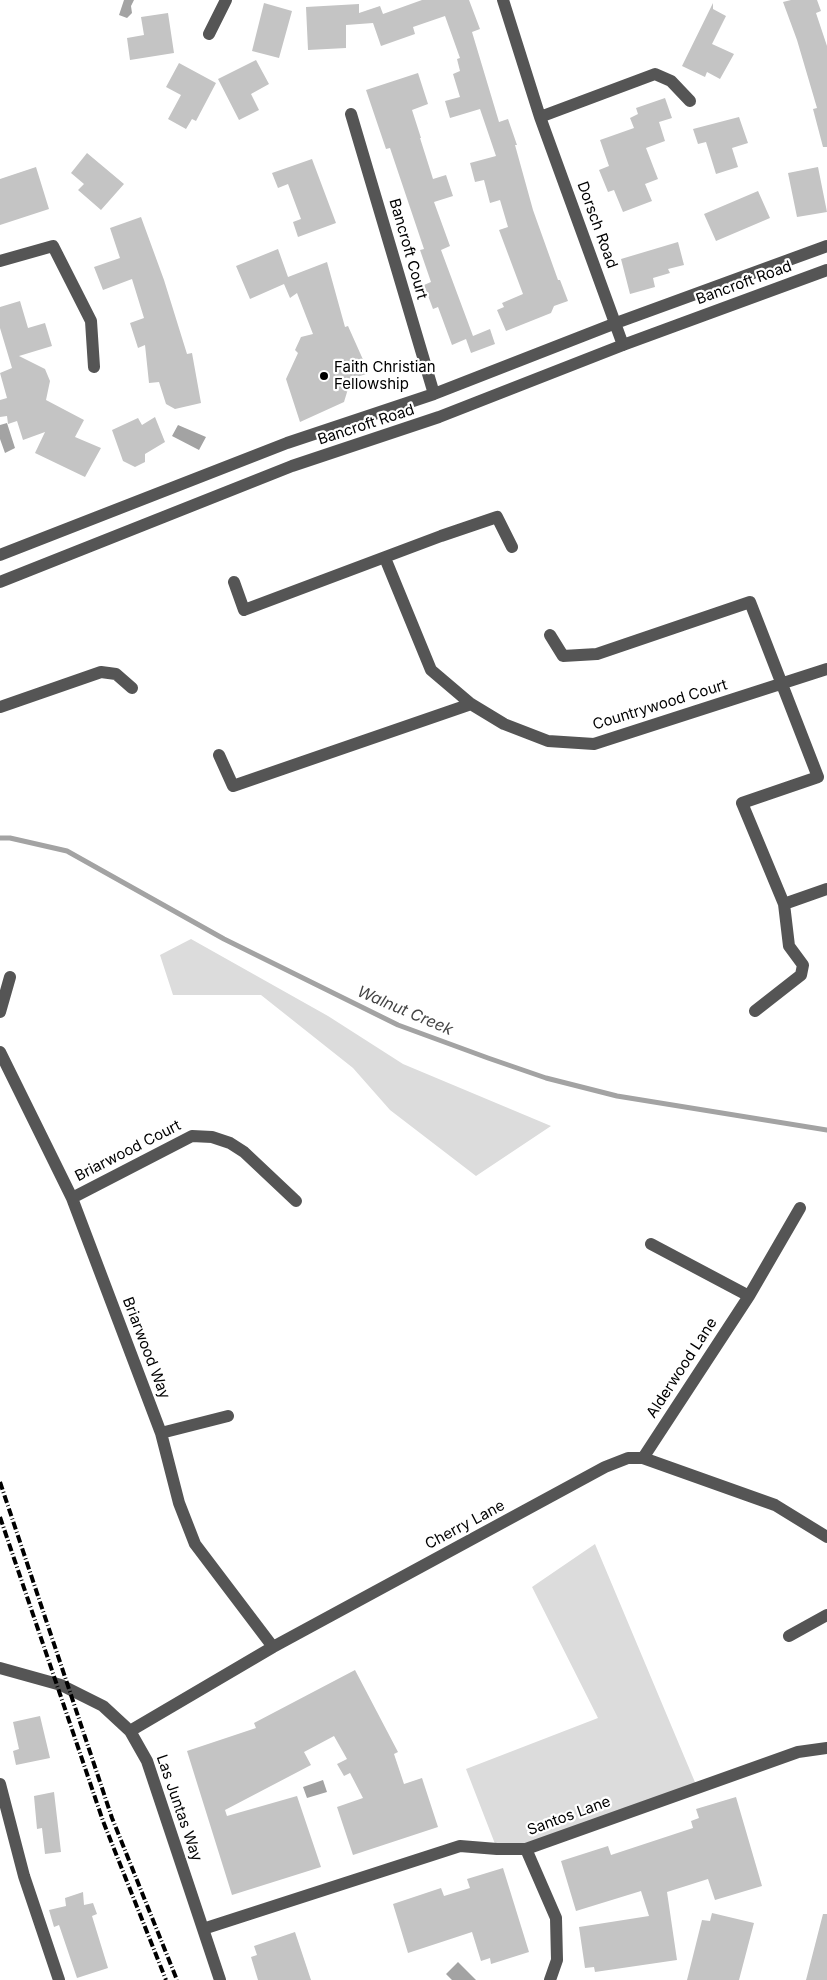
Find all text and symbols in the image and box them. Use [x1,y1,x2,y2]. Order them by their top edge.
street label: Dorsch Road [573,179,621,271]
street label: Bancroft Court [385,197,431,301]
street label: Bancroft Road [694,257,794,309]
place label: Faith Christian Fellowship [334,358,436,393]
marker: Faith Christian Fellowship [318,370,330,382]
street label: Bancroft Road [315,401,417,449]
street label: Countrywood Court [590,676,730,734]
water label: Walnut Creek [354,982,456,1040]
street label: Briarwood Court [72,1117,184,1185]
street label: Briarwood Way [118,1295,174,1401]
street label: Alderwood Lane [643,1315,721,1421]
street label: Cherry Lane [422,1497,508,1553]
street label: Las Juntas Way [152,1752,206,1864]
street label: Santos Lane [525,1793,613,1839]

